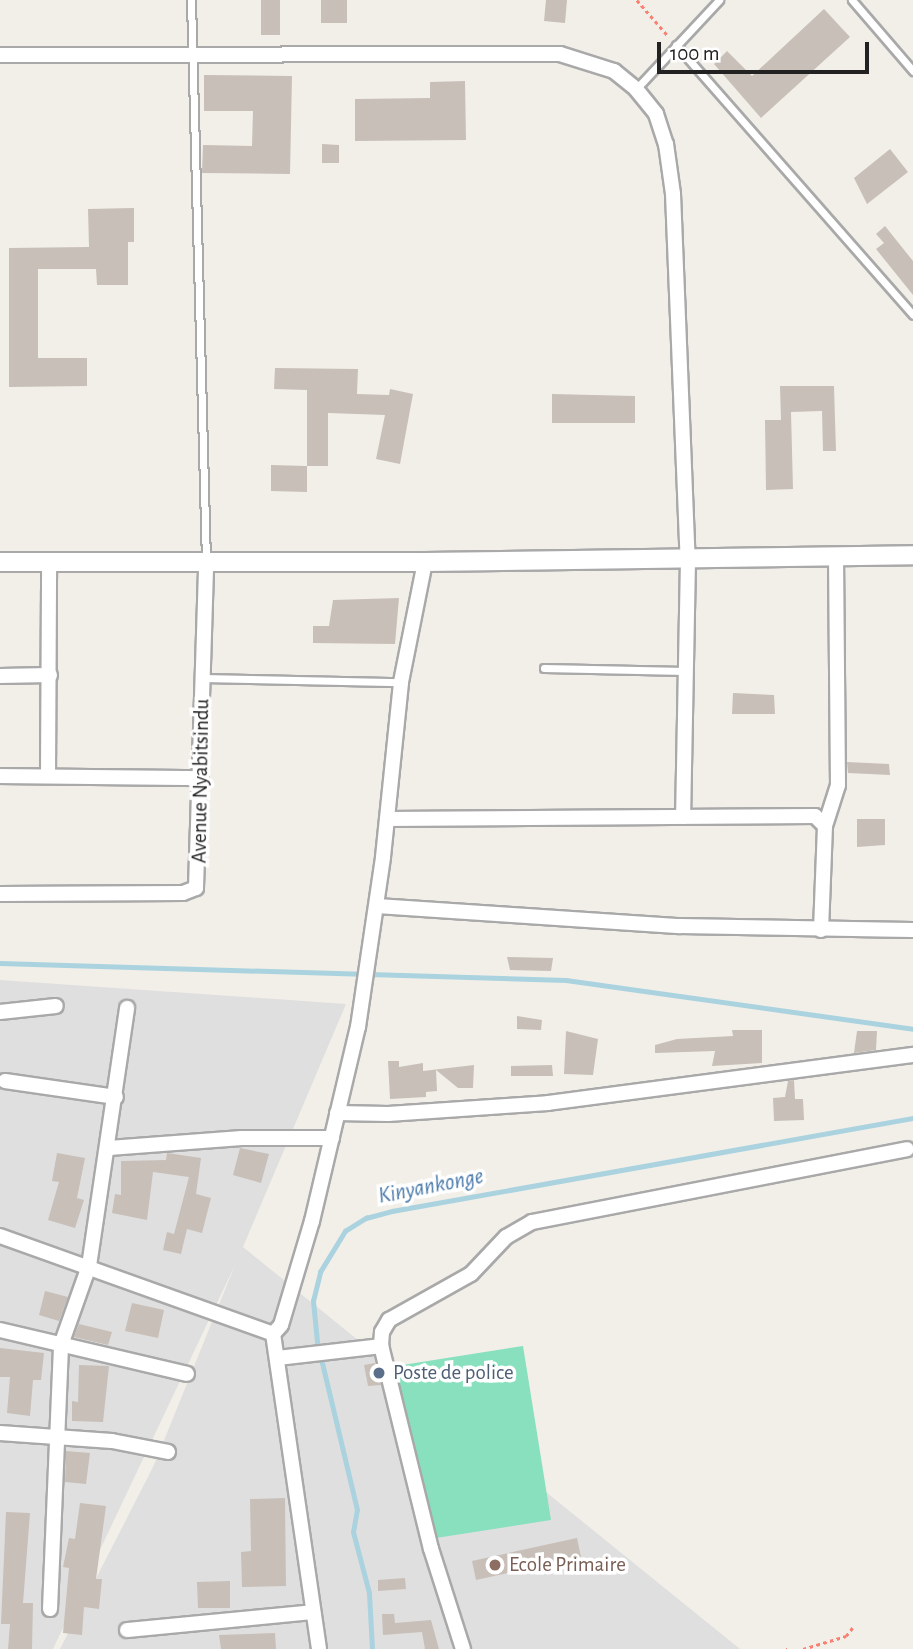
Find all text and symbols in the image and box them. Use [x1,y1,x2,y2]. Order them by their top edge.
scale bar [661,28,873,72]
text: 100 m [670,43,720,64]
street label: Avenue Nyabitsindu [187,699,215,863]
water label: Kinyankonge [376,1163,486,1211]
place label: Poste de police [393,1360,514,1386]
marker: Poste de police [371,1365,387,1381]
place label: Ecole Primaire [509,1552,626,1578]
marker: Ecole Primaire [487,1557,503,1573]

